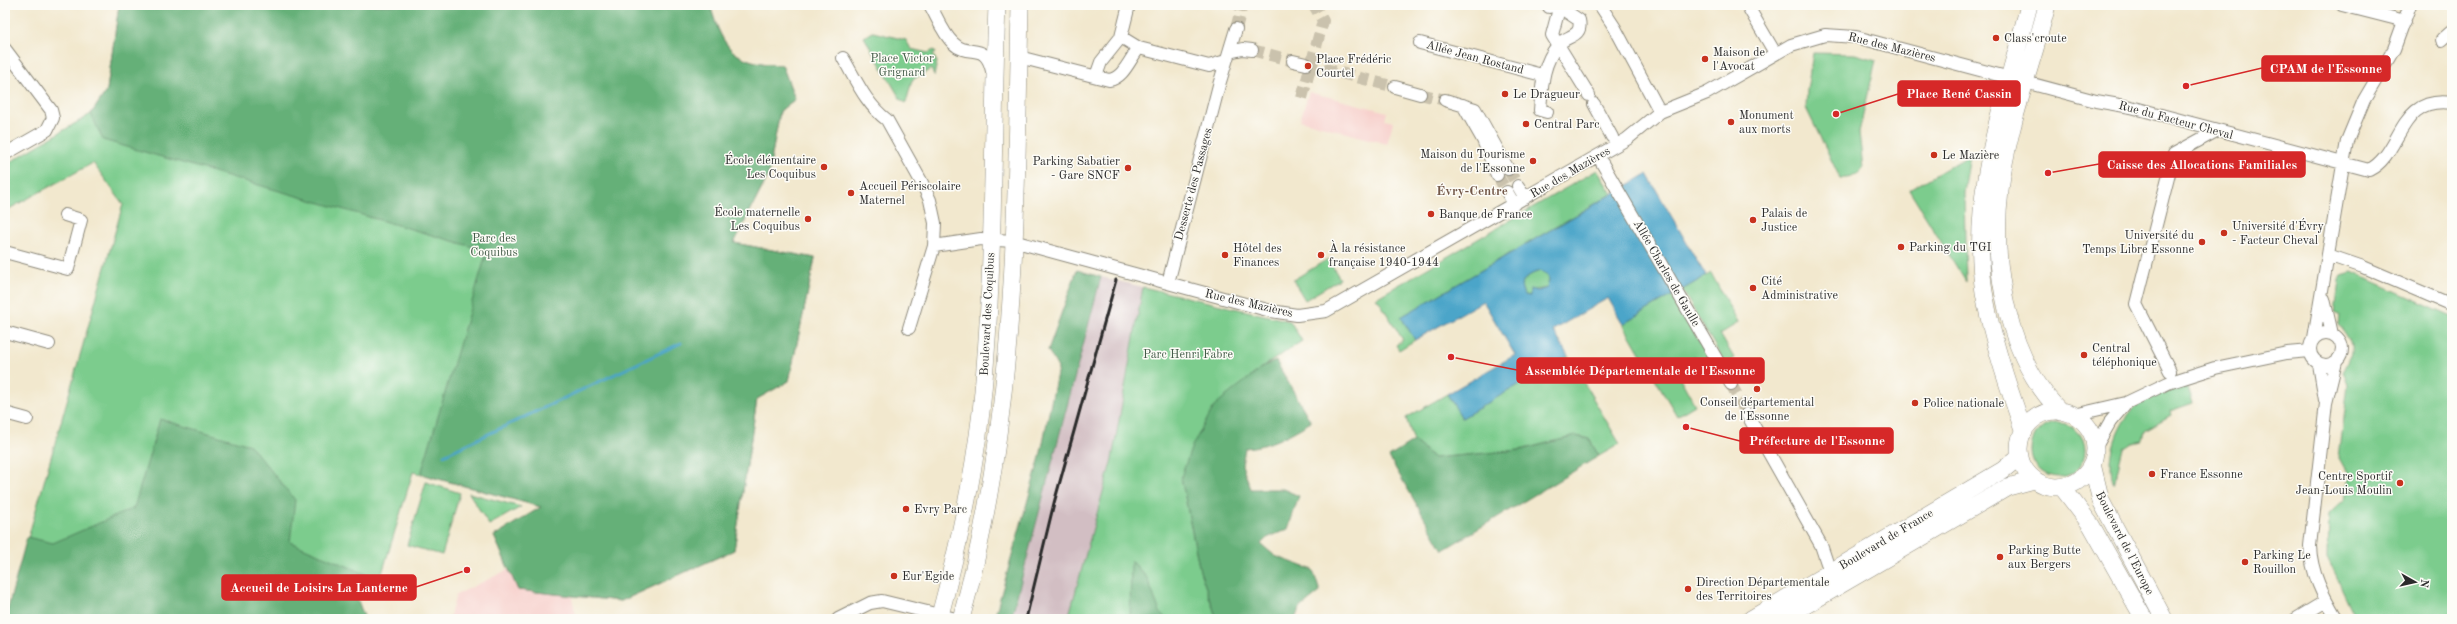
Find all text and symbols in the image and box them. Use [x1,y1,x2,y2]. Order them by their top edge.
street label: Rue des Mazières [1847,31,1937,65]
marker: Class'croute [1991,33,2001,43]
place label: Class'croute [2004,33,2067,45]
street label: Allée Jean Rostand [1425,39,1525,77]
place label: Maison de l'Avocat [1713,47,1765,73]
park label: Place Victor Grignard [870,53,934,79]
place label: Place Frédéric Courtel [1316,54,1391,80]
marker: Maison de l'Avocat [1700,54,1710,64]
callout: CPAM de l'Essonne [2262,56,2390,81]
marker: Place Frédéric Courtel [1303,61,1313,71]
text: CPAM de l'Essonne [2270,63,2382,76]
callout: Place René Cassin [1898,81,2020,106]
text: Place René Cassin [1906,88,2012,101]
marker: Le Dragueur [1500,89,1510,99]
place label: Le Dragueur [1513,89,1580,101]
street label: Rue du Facteur Cheval [2117,100,2234,142]
place label: Monument aux morts [1739,110,1794,136]
marker: Monument aux morts [1726,117,1736,127]
marker: Central Parc [1521,119,1531,129]
place label: Central Parc [1534,119,1599,131]
street label: Desserte des Passages [1173,127,1215,242]
street label: Rue des Mazières [1529,145,1612,201]
place label: Maison du Tourisme de l'Essonne [1420,149,1525,175]
marker: Le Mazière [1929,150,1939,160]
place label: Le Mazière [1942,150,2000,162]
place label: École élémentaire Les Coquibus [725,152,816,181]
callout: Caisse des Allocations Familiales [2099,152,2305,177]
place label: Parking Sabatier - Gare SNCF [1032,156,1120,182]
marker: Maison du Tourisme de l'Essonne [1528,156,1538,166]
text: Caisse des Allocations Familiales [2107,159,2298,172]
marker: École élémentaire Les Coquibus [819,162,829,172]
marker: Parking Sabatier - Gare SNCF [1123,163,1133,173]
place label: Accueil Périscolaire Maternel [859,181,961,207]
district label: Évry-Centre [1436,183,1508,198]
marker: Accueil Périscolaire Maternel [846,188,856,198]
place label: École maternelle Les Coquibus [714,204,800,233]
place label: Palais de Justice [1761,208,1808,234]
marker: Banque de France [1426,209,1436,219]
place label: Banque de France [1439,209,1533,221]
marker: École maternelle Les Coquibus [803,214,813,224]
marker: Palais de Justice [1748,215,1758,225]
street label: Allée Charles de Gaulle [1631,218,1702,329]
place label: Université d'Évry - Facteur Cheval [2232,218,2325,247]
marker: Université d'Évry - Facteur Cheval [2219,228,2229,238]
place label: Université du Temps Libre Essonne [2082,230,2195,256]
park label: Parc des Coquibus [470,233,518,259]
marker: Université du Temps Libre Essonne [2197,237,2207,247]
place label: À la résistance française 1940-1944 [1329,240,1439,269]
marker: Parking du TGI [1896,242,1906,252]
place label: Parking du TGI [1909,242,1992,254]
place label: Hôtel des Finances [1233,243,1282,269]
marker: Hôtel des Finances [1220,250,1230,260]
marker: À la résistance française 1940-1944 [1316,250,1326,260]
street label: Boulevard des Coquibus [979,252,997,376]
place label: Cité Administrative [1761,276,1838,302]
marker: Cité Administrative [1748,283,1758,293]
street label: Rue des Mazières [1204,288,1294,320]
place label: Central téléphonique [2092,343,2157,369]
park label: Parc Henri Fabre [1143,349,1233,361]
marker: Central téléphonique [2079,350,2089,360]
callout: Assemblée Départementale de l'Essonne [1517,358,1764,383]
text: Assemblée Départementale de l'Essonne [1525,365,1755,378]
marker: Conseil départemental de l'Essonne [1752,384,1762,394]
place label: Conseil départemental de l'Essonne [1700,397,1814,423]
marker: Police nationale [1910,398,1920,408]
place label: Police nationale [1923,398,2005,410]
callout: Préfecture de l'Essonne [1740,428,1893,453]
text: Préfecture de l'Essonne [1749,435,1885,448]
marker: France Essonne [2147,469,2157,479]
place label: France Essonne [2160,469,2243,481]
place label: Centre Sportif Jean-Louis Moulin [2296,471,2393,497]
marker: Centre Sportif Jean-Louis Moulin [2395,478,2405,488]
street label: Boulevard de l'Europe [2093,490,2156,598]
marker: Evry Parc [901,504,911,514]
place label: Evry Parc [914,504,967,516]
street label: Boulevard de France [1837,507,1936,573]
place label: Parking Butte aux Bergers [2008,545,2081,571]
place label: Parking Le Rouillon [2253,550,2311,576]
marker: Parking Butte aux Bergers [1995,552,2005,562]
marker: Parking Le Rouillon [2240,557,2250,567]
north arrow [2395,562,2435,602]
marker: Eur'Egide [889,571,899,581]
place label: Eur'Egide [902,571,955,583]
callout: Accueil de Loisirs La Lanterne [222,575,416,600]
place label: Direction Départementale des Territoires [1696,577,1830,603]
text: N [2417,578,2429,589]
text: Accueil de Loisirs La Lanterne [230,582,408,595]
marker: Direction Départementale des Territoires [1683,584,1693,594]

